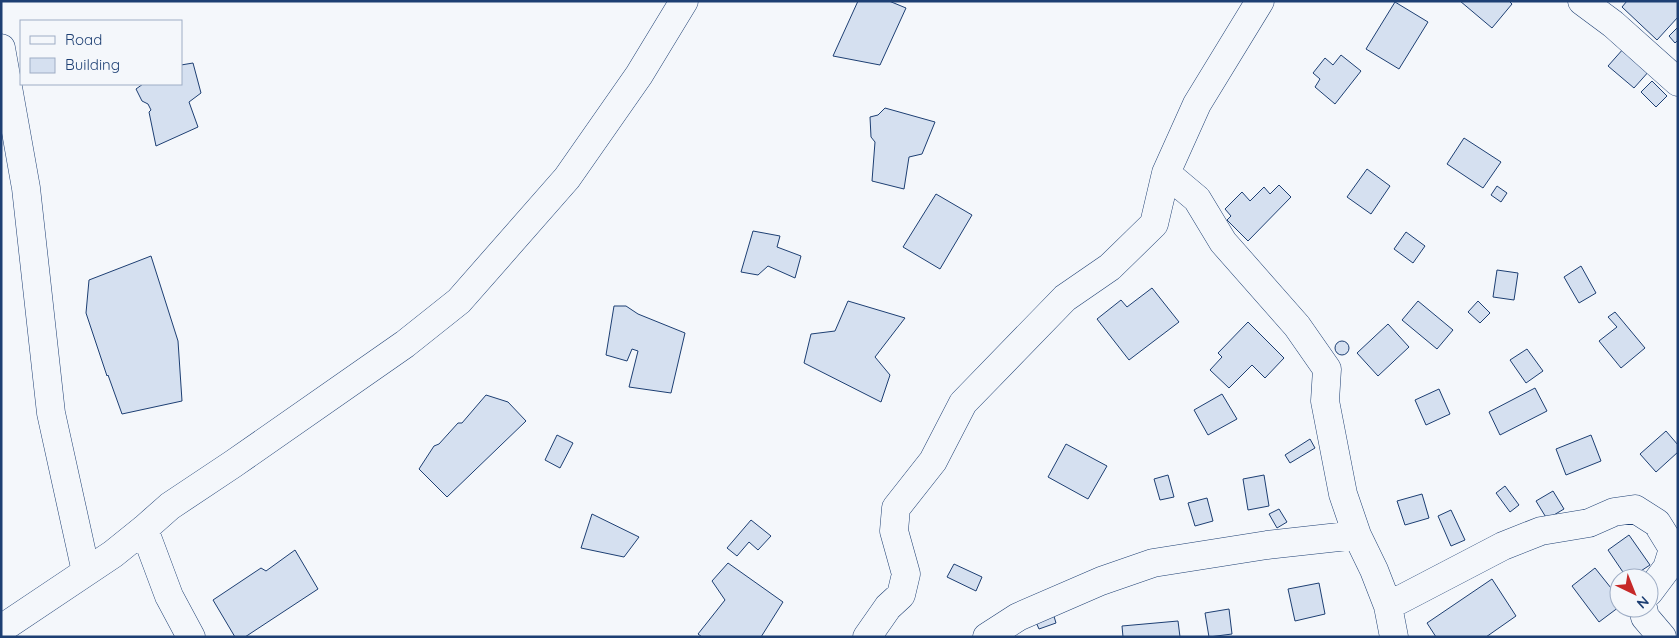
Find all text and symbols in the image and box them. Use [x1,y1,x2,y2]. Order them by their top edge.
legend [20,20,182,85]
text: Road [65,30,102,49]
text: Building [65,55,120,74]
north arrow [1609,568,1659,618]
text: N [1633,592,1653,613]

